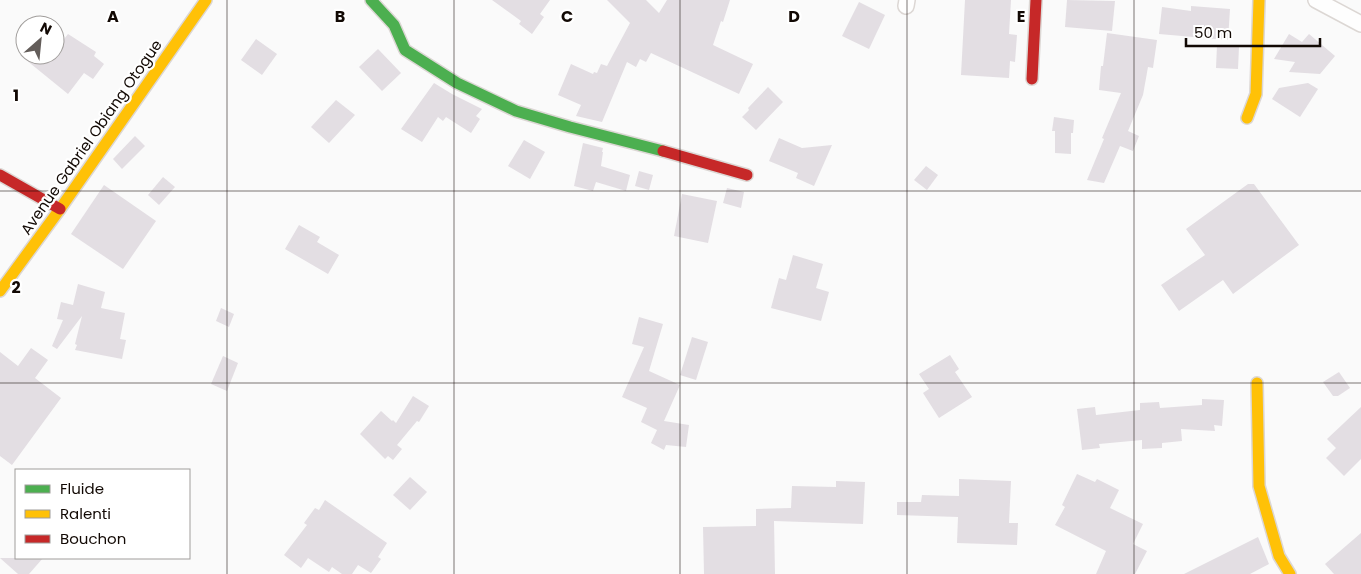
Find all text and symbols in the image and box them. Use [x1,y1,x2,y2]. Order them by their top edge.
text: A [107,5,119,28]
text: B [335,5,345,28]
text: C [561,5,573,28]
text: D [788,5,800,28]
text: E [1017,5,1025,28]
north arrow [15,15,65,65]
scale bar [1186,15,1320,47]
text: N [37,17,55,40]
text: 50 m [1194,22,1232,43]
street label: Avenue Gabriel Obiang Otogue [15,35,167,239]
text: 1 [13,84,19,107]
text: 2 [11,276,21,299]
legend [15,469,190,559]
text: Fluide [60,478,104,499]
text: Ralenti [60,503,111,524]
text: Bouchon [60,528,126,549]

